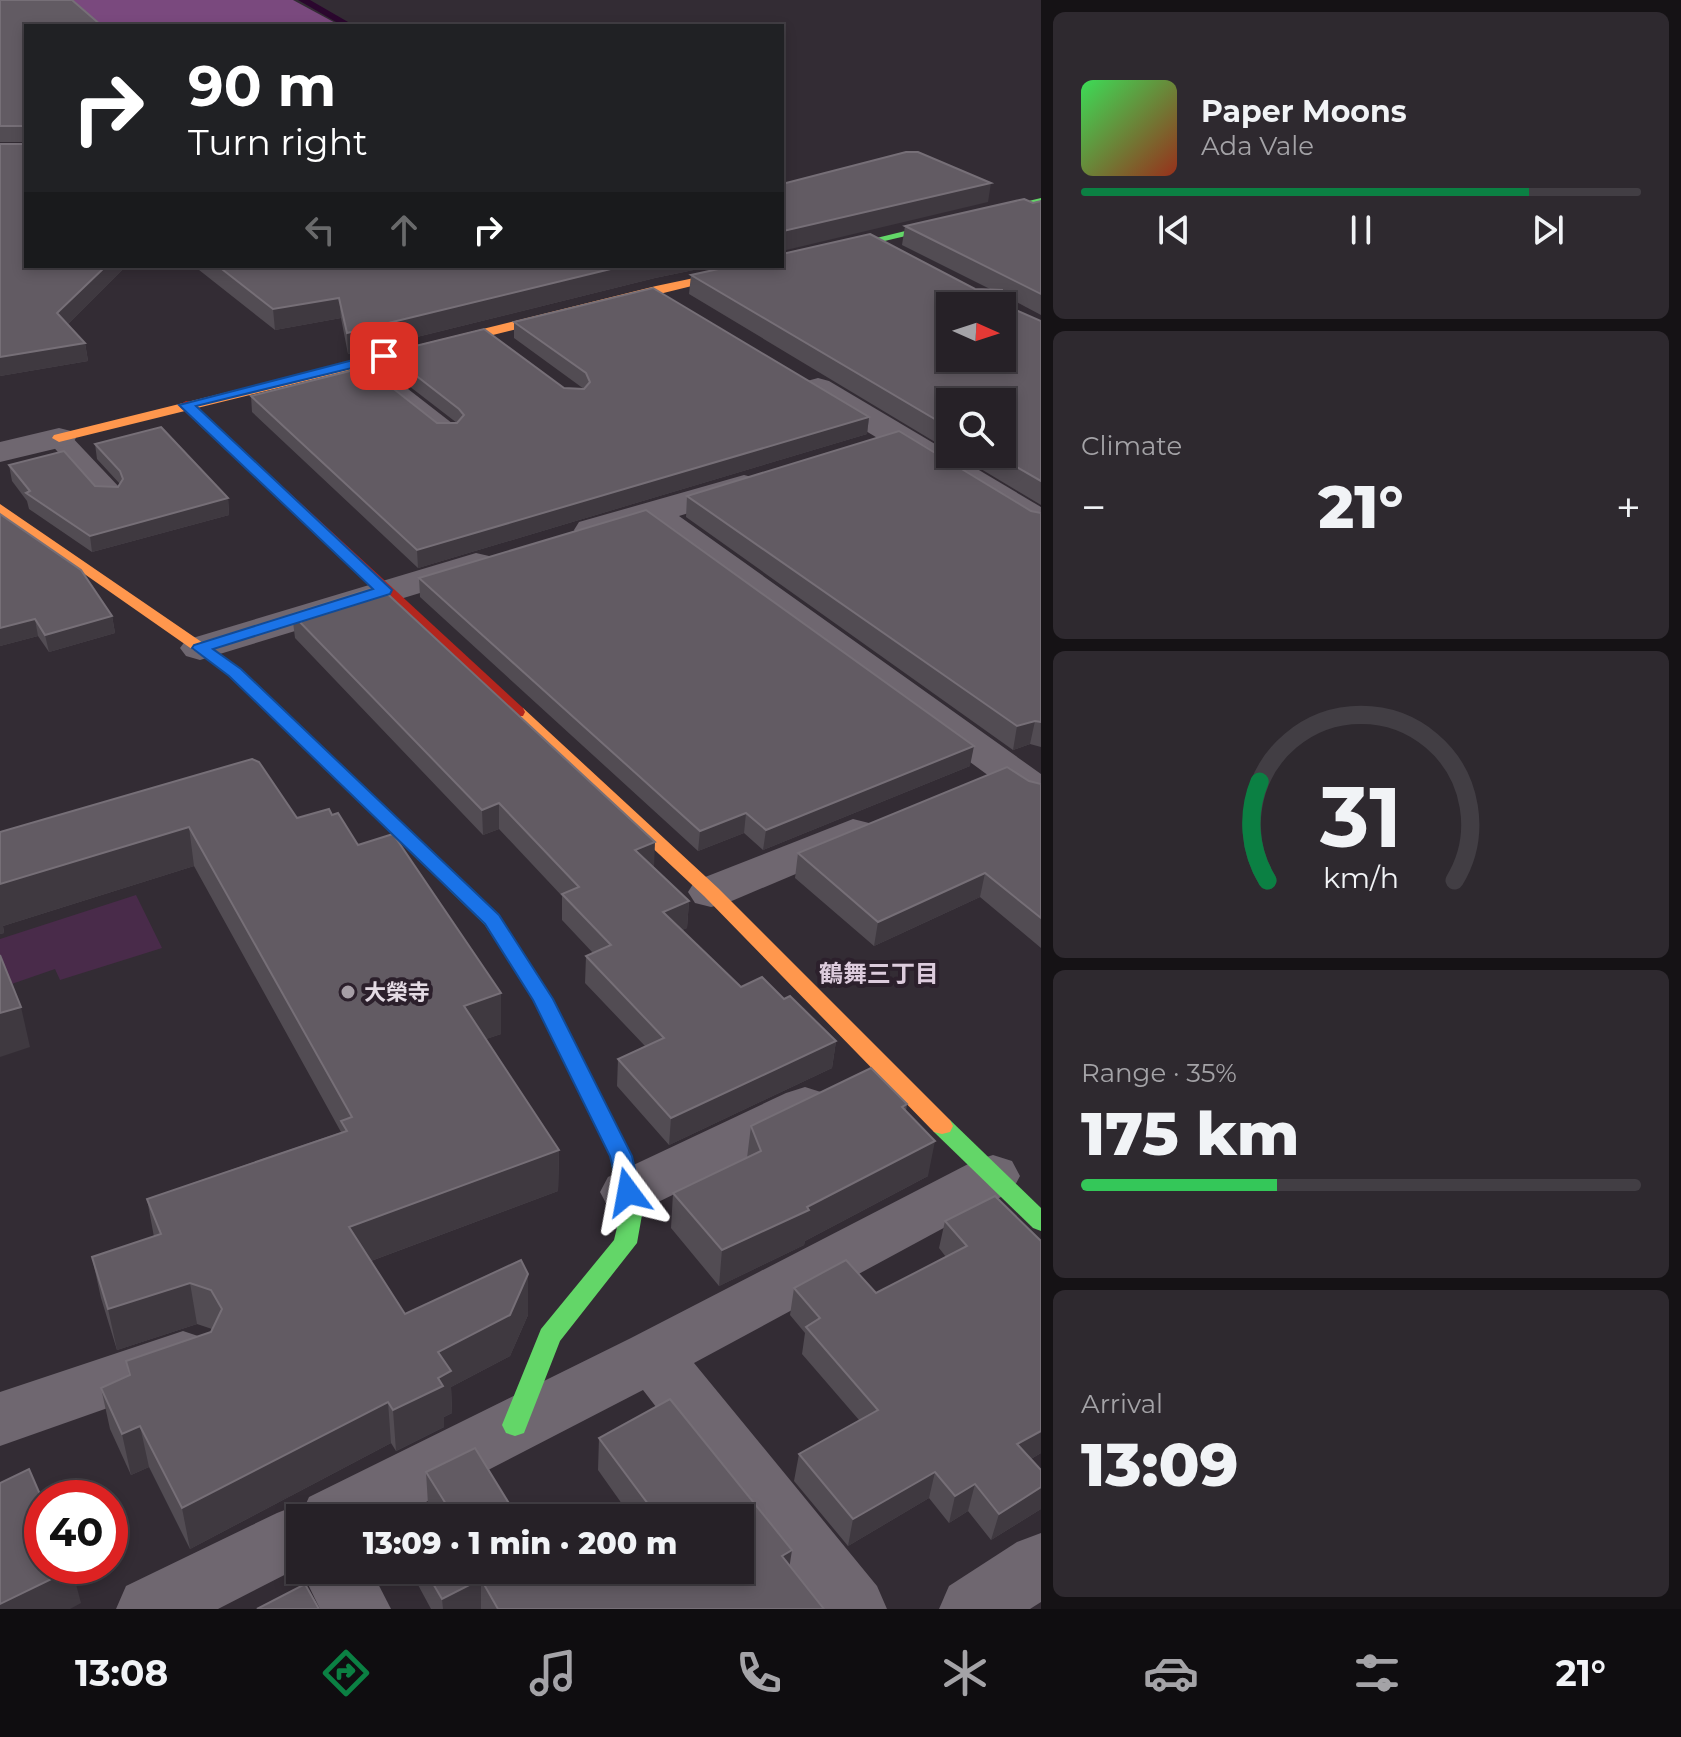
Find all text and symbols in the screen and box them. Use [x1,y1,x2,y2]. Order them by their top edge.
text: 90 m [188,52,336,120]
icon: right [56,56,160,160]
text: Paper Moons [1201,93,1407,130]
text: Turn right [188,120,368,164]
text: Ada Vale [1201,130,1314,162]
icon: left [298,208,342,252]
icon: ahead [382,208,426,252]
icon: right [466,208,510,252]
icon: previous [1152,208,1196,252]
icon: pause [1339,208,1383,252]
icon: next [1526,208,1570,252]
north arrow [936,292,1016,372]
map controls [936,292,1016,468]
pin [350,322,418,390]
icon: arrive [362,334,406,378]
button: search [936,388,1016,468]
text: Climate [1081,430,1182,462]
text: 21° [1318,470,1404,543]
text: − [1081,480,1106,534]
text: + [1616,480,1641,534]
text: 31 [1319,765,1402,867]
text: km/h [1323,860,1399,895]
district label: 鶴舞三丁目 [819,959,939,988]
place label: 大榮寺 [364,979,430,1006]
marker: 大榮寺 [339,983,357,1001]
text: Range · 35% [1081,1057,1237,1089]
text: 175 km [1081,1097,1299,1170]
position arrow [586,1150,670,1234]
text: Arrival [1081,1388,1163,1420]
text: 13:09 [1081,1428,1239,1501]
speed limit sign: 40 [24,1480,128,1584]
text: 13:09 · 1 min · 200 m [363,1525,677,1562]
icon: directions [318,1645,374,1701]
icon: music [525,1645,581,1701]
icon: phone [731,1645,787,1701]
icon: climate [937,1645,993,1701]
icon: car [1143,1645,1199,1701]
icon: filters [1349,1645,1405,1701]
text: 13:08 [75,1651,168,1695]
text: 21° [1555,1651,1606,1695]

